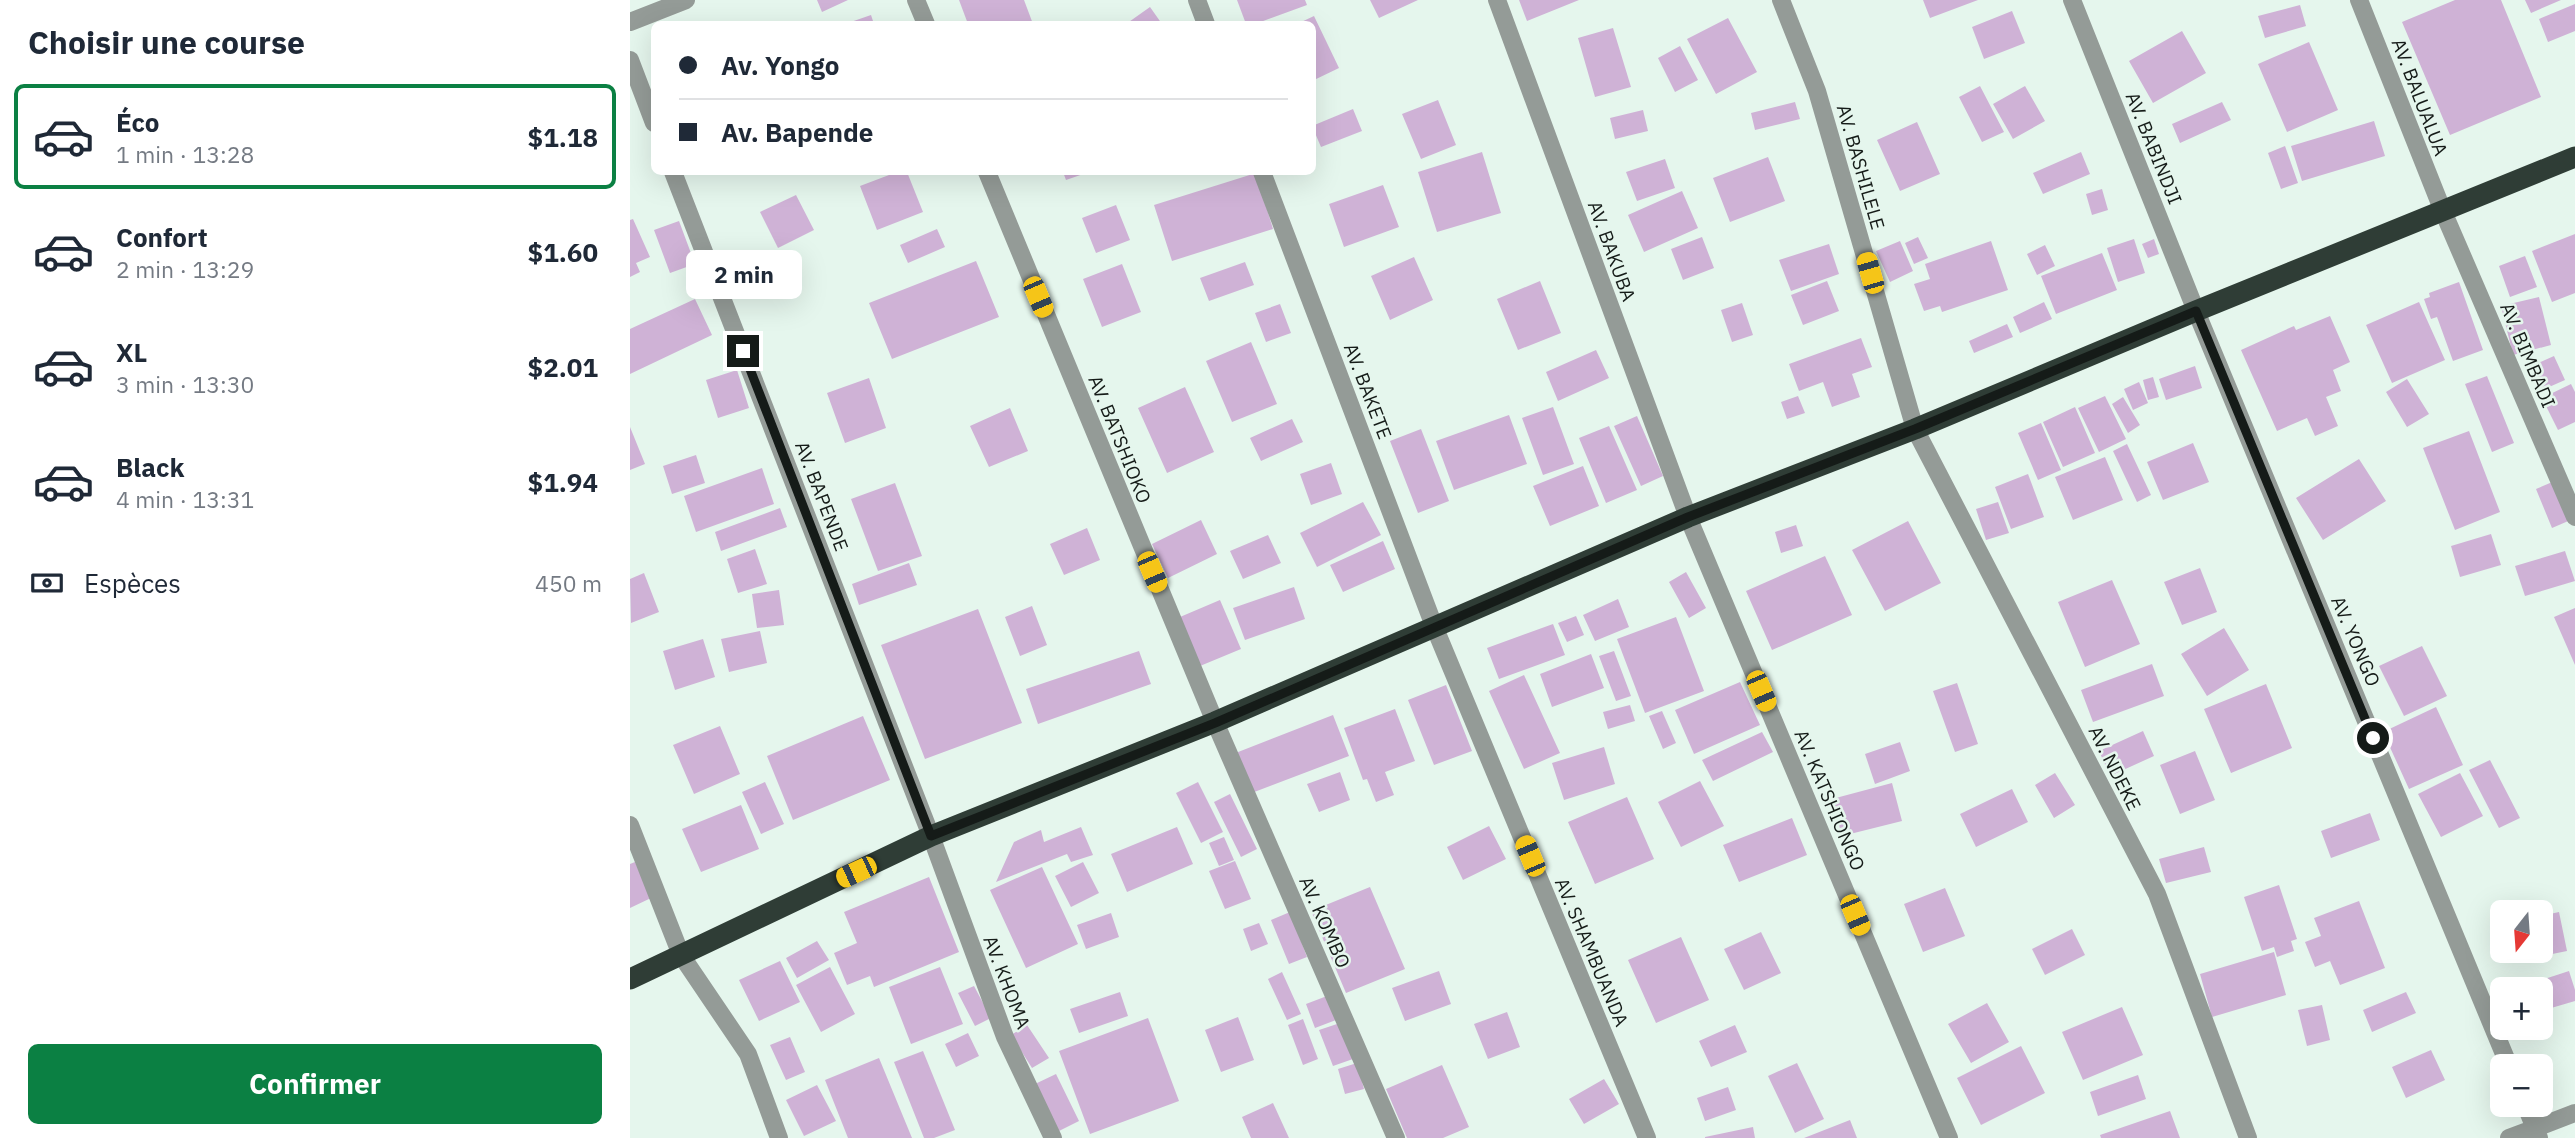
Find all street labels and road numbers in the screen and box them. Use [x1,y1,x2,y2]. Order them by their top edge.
street label: AV. BALUALUA [2387,35,2453,159]
street label: AV. BABINDJI [2121,88,2187,208]
street label: AV. BASHILELE [1832,102,1890,232]
street label: AV. BAKUBA [1583,197,1641,305]
street label: AV. BIMBADI [2495,299,2561,411]
street label: AV. BAKETE [1339,340,1397,442]
street label: AV. BATSHIOKO [1083,372,1157,506]
street label: AV. BAPENDE [790,438,854,554]
street label: AV. YONGO [2326,592,2386,690]
street label: AV. NDEKE [2083,722,2147,814]
street label: AV. KATSHIONGO [1790,726,1870,874]
street label: AV. KOMBO [1294,872,1356,972]
street label: AV. SHAMBUANDA [1550,874,1634,1030]
street label: AV. KHOMA [978,932,1036,1032]

